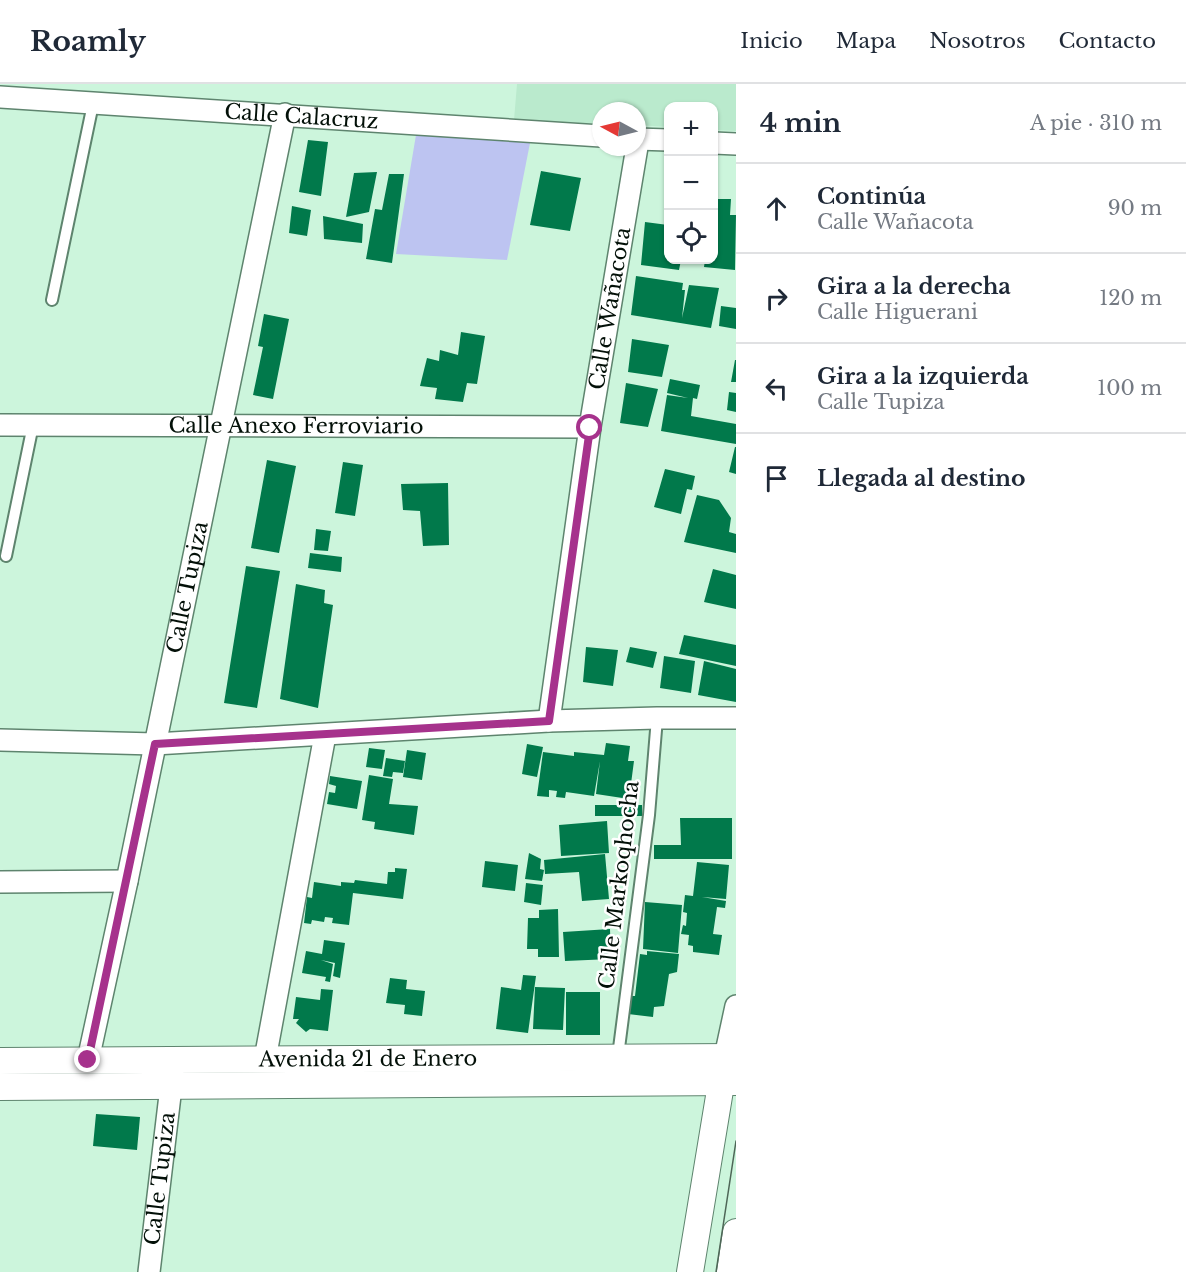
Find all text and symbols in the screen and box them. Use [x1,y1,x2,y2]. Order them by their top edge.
text: Roamly [30,24,146,59]
text: Inicio [740,28,803,54]
text: Mapa [836,28,896,54]
text: Nosotros [929,28,1025,54]
text: Contacto [1058,28,1156,54]
street label: Calle Calacruz [224,99,379,135]
north arrow [592,102,646,156]
map controls [664,102,718,264]
button: + [664,102,718,156]
text: 4 min [760,107,841,139]
text: A pie · 310 m [1030,111,1162,135]
button: − [664,156,718,210]
text: Continúa [817,183,926,210]
icon: ahead [760,192,793,225]
text: 90 m [1108,196,1162,220]
button: locate [664,210,718,264]
text: Calle Wañacota [817,210,974,234]
street label: Calle Wañacota [583,225,636,392]
text: Gira a la derecha [817,273,1011,300]
icon: right [760,282,793,315]
text: 120 m [1099,286,1162,310]
text: Calle Higuerani [817,300,978,324]
text: Gira a la izquierda [817,363,1029,390]
icon: left [760,372,793,405]
text: 100 m [1097,376,1162,400]
text: Calle Tupiza [817,390,945,414]
street label: Calle Anexo Ferroviario [168,413,424,439]
route start [576,414,602,440]
icon: arrive [760,462,793,495]
text: Llegada al destino [817,465,1026,492]
street label: Calle Tupiza [161,519,214,656]
street label: Calle Markoqhocha [593,779,645,991]
street label: Avenida 21 de Enero [258,1045,477,1073]
route end [74,1046,100,1072]
street label: Calle Tupiza [139,1110,181,1247]

